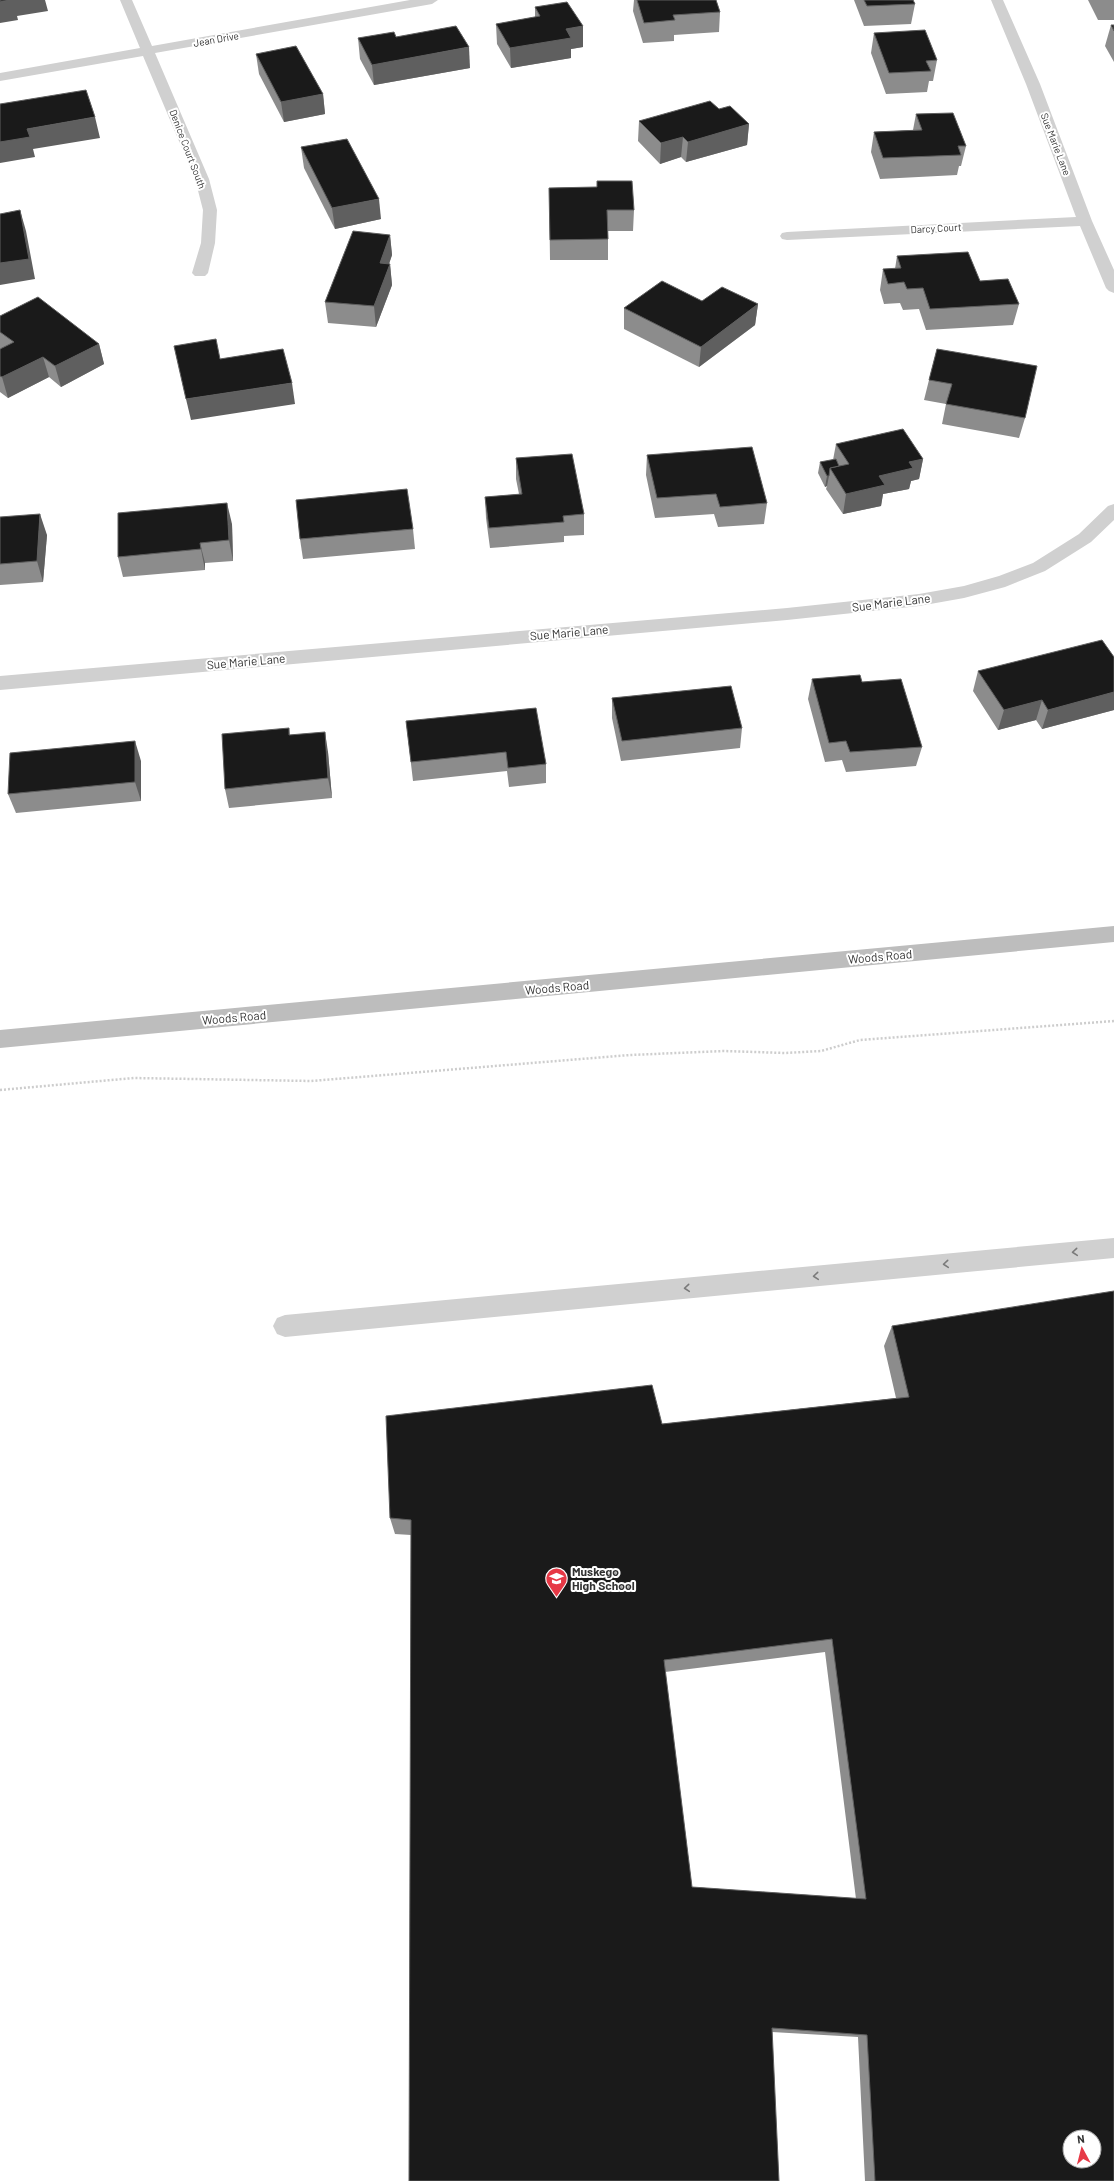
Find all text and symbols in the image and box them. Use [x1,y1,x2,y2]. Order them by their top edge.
street label: Jean Drive [192,29,240,49]
street label: Denice Court South [167,108,209,190]
street label: Sue Marie Lane [1039,111,1073,177]
street label: Darcy Court [910,221,962,235]
street label: Sue Marie Lane [851,590,931,614]
street label: Sue Marie Lane [529,622,609,642]
street label: Sue Marie Lane [206,651,286,671]
street label: Woods Road [847,946,913,966]
street label: Woods Road [524,977,590,997]
street label: Woods Road [201,1007,267,1027]
one-way arrow [1072,1247,1078,1256]
one-way arrow [943,1259,949,1268]
one-way arrow [813,1272,819,1281]
one-way arrow [684,1284,690,1293]
place label: Muskego High School [572,1564,635,1592]
school or university icon: Muskego High School [544,1565,570,1598]
north arrow [1062,2129,1102,2169]
text: N [1076,2132,1085,2145]

